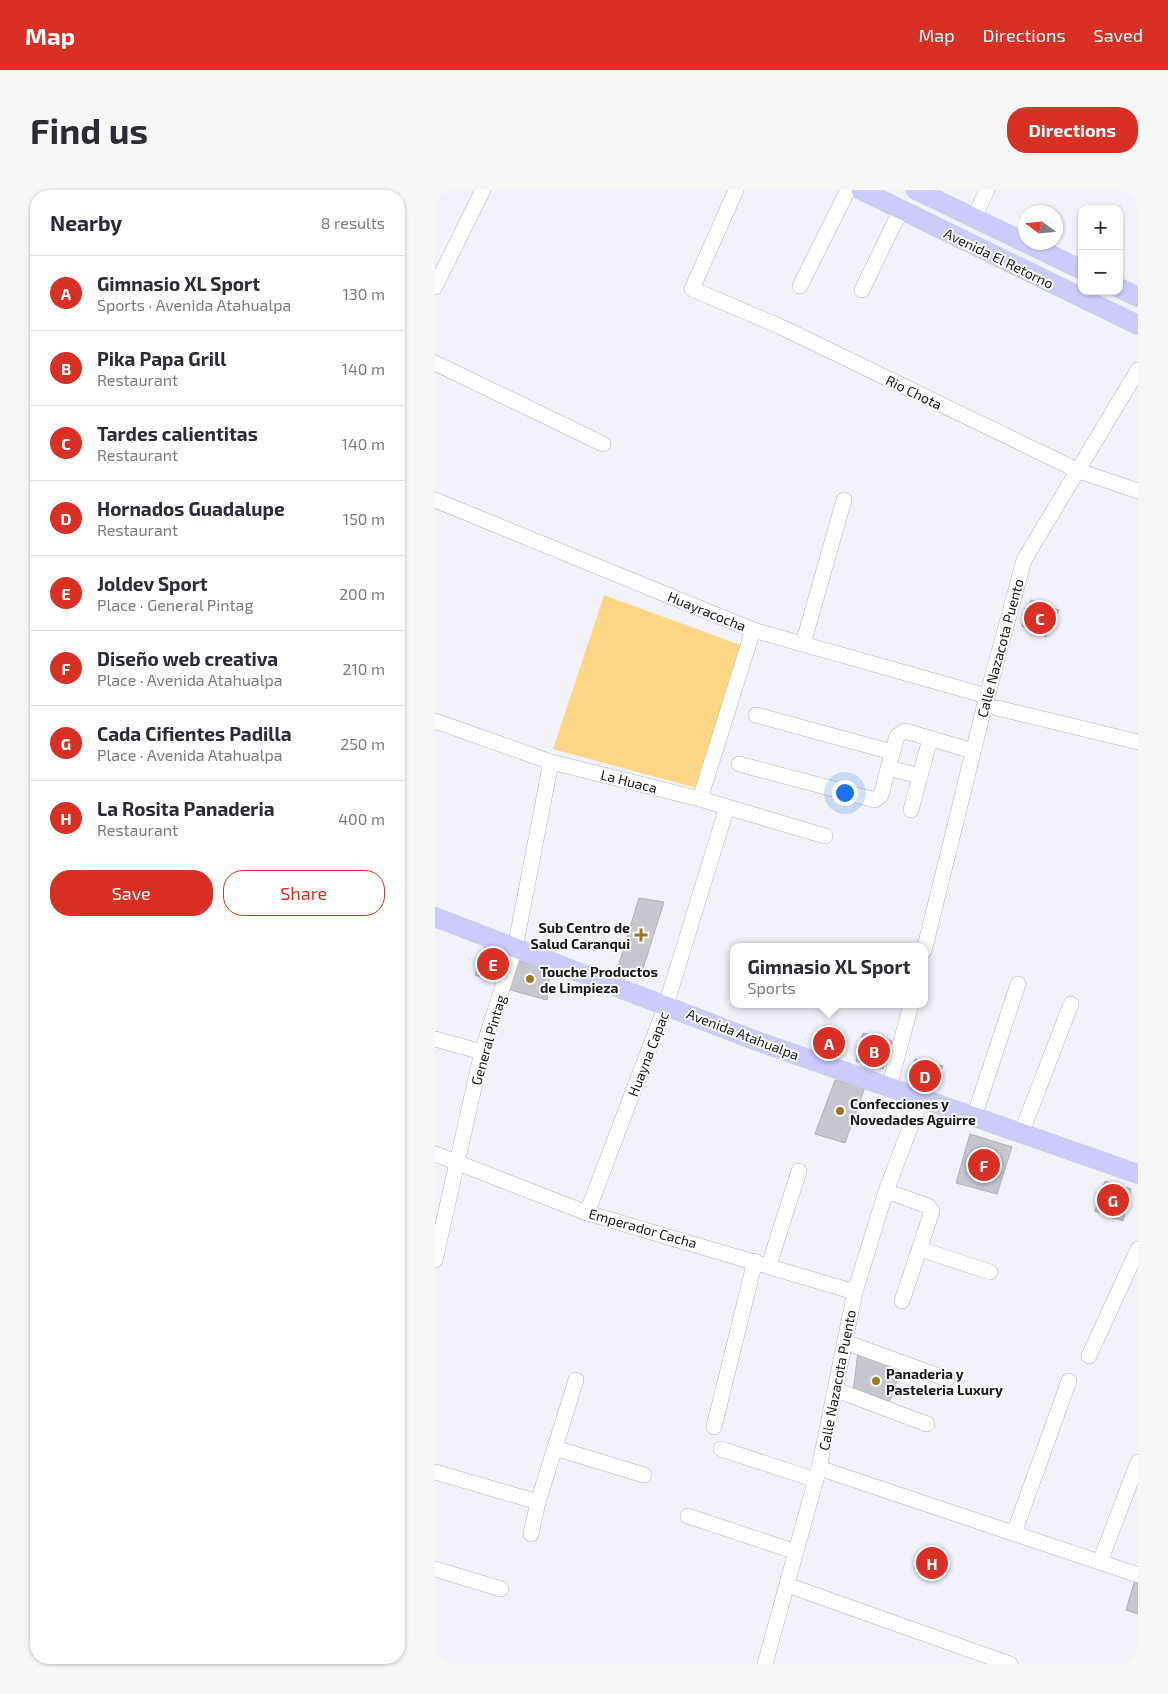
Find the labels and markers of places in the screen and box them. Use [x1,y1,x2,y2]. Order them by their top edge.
pin: C [1024,599,1056,637]
place label: Sub Centro de Salud Caranqui [531,919,630,952]
marker: Sub Centro de Salud Caranqui [634,928,648,942]
pin: E [477,945,509,983]
place label: Touche Productos de Limpieza [540,963,658,996]
marker: Touche Productos de Limpieza [524,973,536,985]
pin: A [813,1024,845,1062]
pin: B [858,1032,890,1070]
pin: D [909,1057,941,1095]
place label: Confecciones y Novedades Aguirre [850,1095,976,1128]
marker: Confecciones y Novedades Aguirre [834,1105,846,1117]
pin: F [968,1146,1000,1184]
pin: G [1097,1181,1129,1219]
place label: Panaderia y Pasteleria Luxury [886,1365,1003,1398]
marker: Panaderia y Pasteleria Luxury [870,1375,882,1387]
pin: H [916,1544,948,1582]

